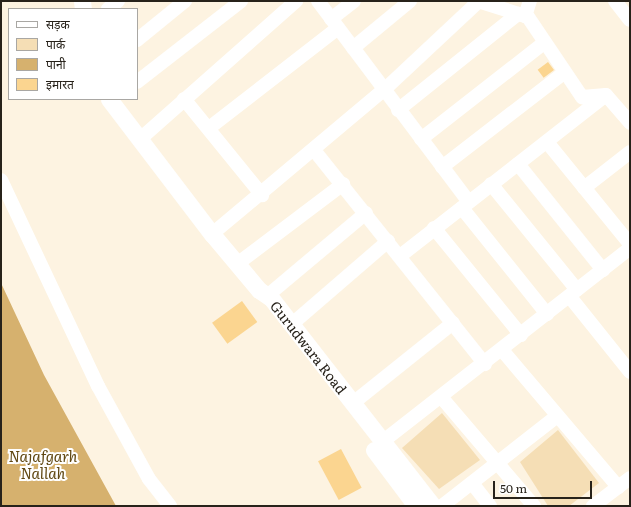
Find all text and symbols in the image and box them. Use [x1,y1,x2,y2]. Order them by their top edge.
legend [8,8,138,100]
text: सड़क [46,15,70,33]
text: पार्क [46,35,65,53]
text: पानी [46,55,66,73]
text: इमारत [46,75,74,93]
street label: Gurudwara Road [267,297,351,397]
water label: Najafgarh Nallah [9,446,77,481]
scale bar [495,473,594,499]
text: 50 m [500,479,527,497]

